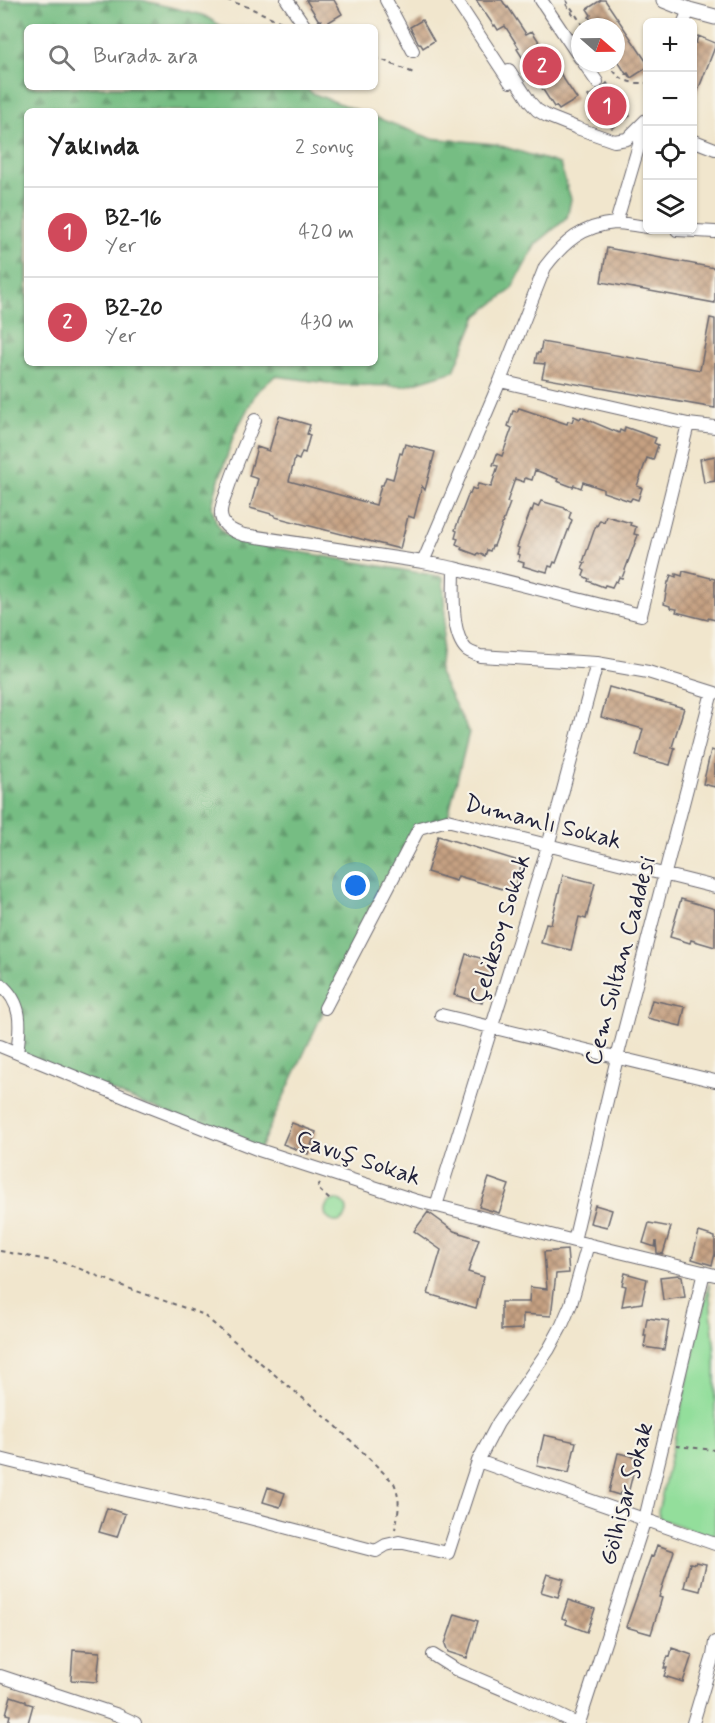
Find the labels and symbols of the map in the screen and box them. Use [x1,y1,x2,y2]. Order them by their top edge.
north arrow [571,18,625,72]
pin: 2 [522,44,562,88]
pin: 1 [588,84,626,128]
street label: Dumanlı Sokak [461,789,625,857]
street label: Çeliksoy Sokak [464,850,539,1008]
street label: Cem Sultan Caddesi [578,853,664,1069]
your location [341,871,370,900]
street label: Çavuş Sokak [291,1124,425,1194]
street label: Gölhisar Sokak [593,1419,661,1569]

